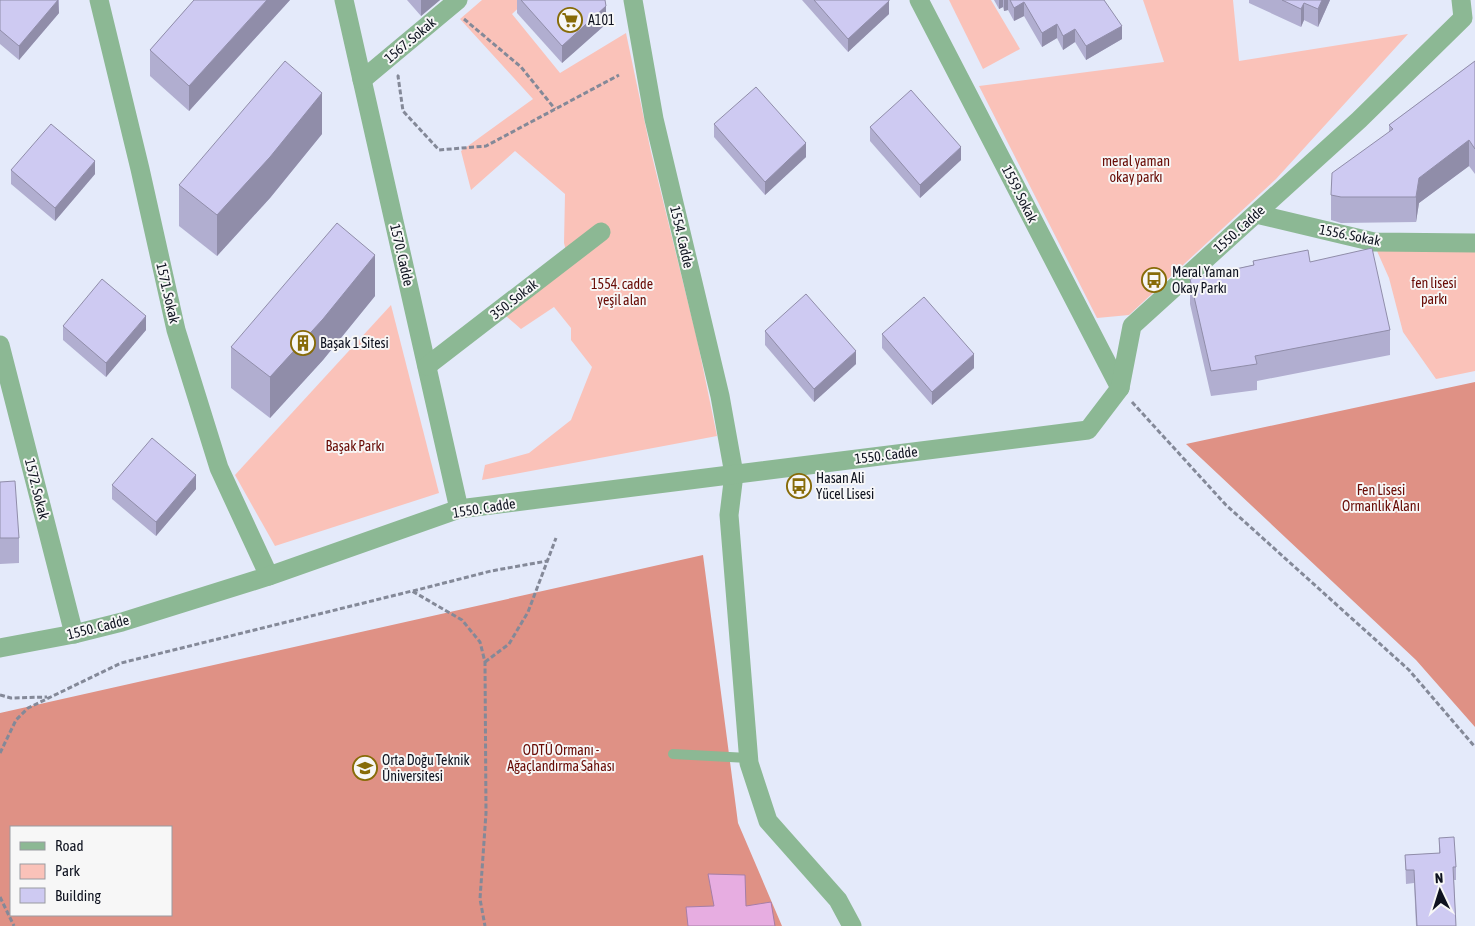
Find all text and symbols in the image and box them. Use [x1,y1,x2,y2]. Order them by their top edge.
supermarket icon: A101 [557,7,583,33]
place label: A101 [588,12,615,28]
street label: 1567. Sokak [381,14,439,66]
park label: meral yaman okay parkı [1102,153,1170,185]
street label: 1559. Sokak [999,163,1041,225]
street label: 1550. Cadde [1210,202,1268,256]
street label: 1554. Cadde [667,204,697,270]
street label: 1556. Sokak [1318,221,1382,249]
street label: 1570. Cadde [387,222,417,288]
street label: 1571. Sokak [153,261,183,325]
place label: Meral Yaman Okay Parkı [1172,264,1239,296]
bus stop icon: Meral Yaman Okay Parkı [1141,267,1167,293]
park label: fen lisesi parkı [1411,275,1457,307]
street label: 350. Sokak [487,276,541,322]
park label: 1554. cadde yeşil alan [591,276,653,308]
building icon: Başak 1 Sitesi [290,330,316,356]
place label: Başak 1 Sitesi [320,335,389,351]
park label: Başak Parkı [326,438,384,454]
street label: 1550. Cadde [854,443,918,467]
street label: 1572. Sokak [22,457,52,521]
place label: Hasan Ali Yücel Lisesi [816,470,874,502]
bus stop icon: Hasan Ali Yücel Lisesi [786,473,812,499]
park label: Fen Lisesi Ormanlık Alanı [1342,482,1420,514]
street label: 1550. Cadde [452,495,516,521]
street label: 1550. Cadde [65,612,131,642]
park label: ODTÜ Ormanı - Ağaçlandırma Sahası [507,742,615,774]
place label: Orta Doğu Teknik Üniversitesi [382,752,470,784]
school or university icon: Orta Doğu Teknik Üniversitesi [352,755,378,781]
legend [10,826,172,916]
text: Road [55,837,84,854]
text: Park [55,862,80,879]
north arrow [1415,866,1465,916]
text: N [1434,870,1444,886]
text: Building [55,887,101,904]

